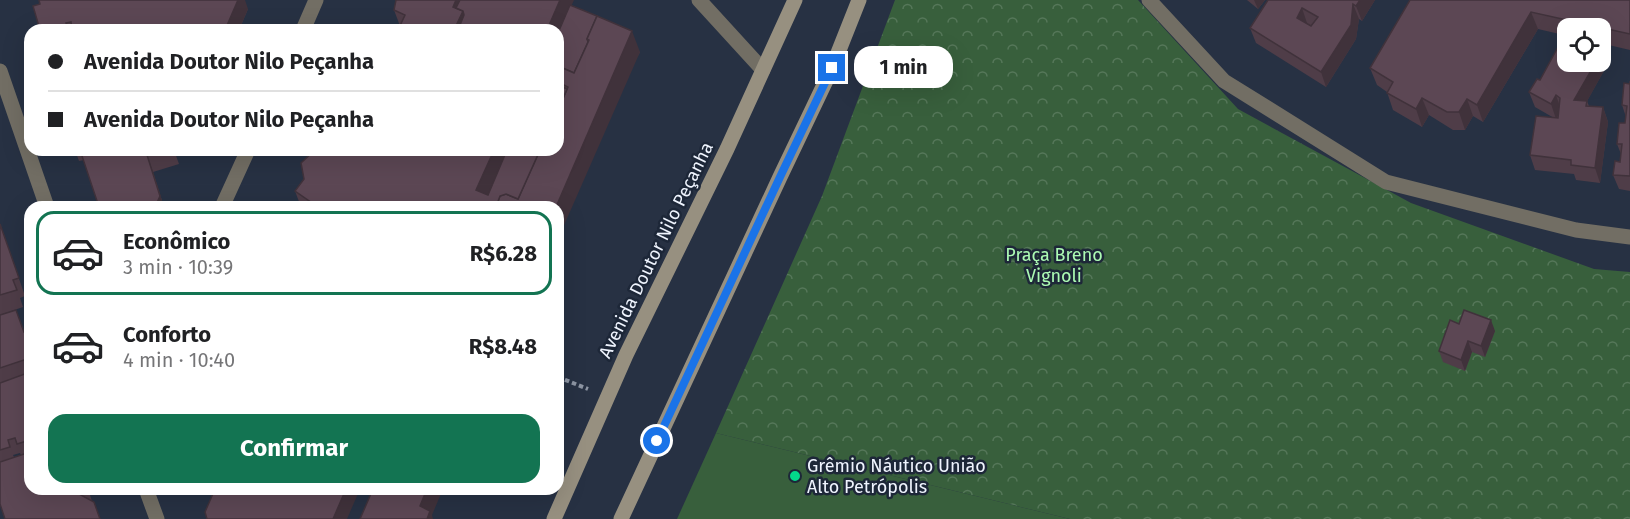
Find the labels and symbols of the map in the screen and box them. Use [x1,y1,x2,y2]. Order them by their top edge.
callout: 1 min [853,47,952,89]
route end [818,54,845,81]
street label: Avenida Doutor Nilo Peçanha [594,138,718,362]
park label: Praça Breno Vignoli [1005,244,1103,287]
route start [643,427,670,454]
place label: Grêmio Náutico União Alto Petrópolis [807,455,986,498]
marker: Grêmio Náutico União Alto Petrópolis [788,469,802,483]

